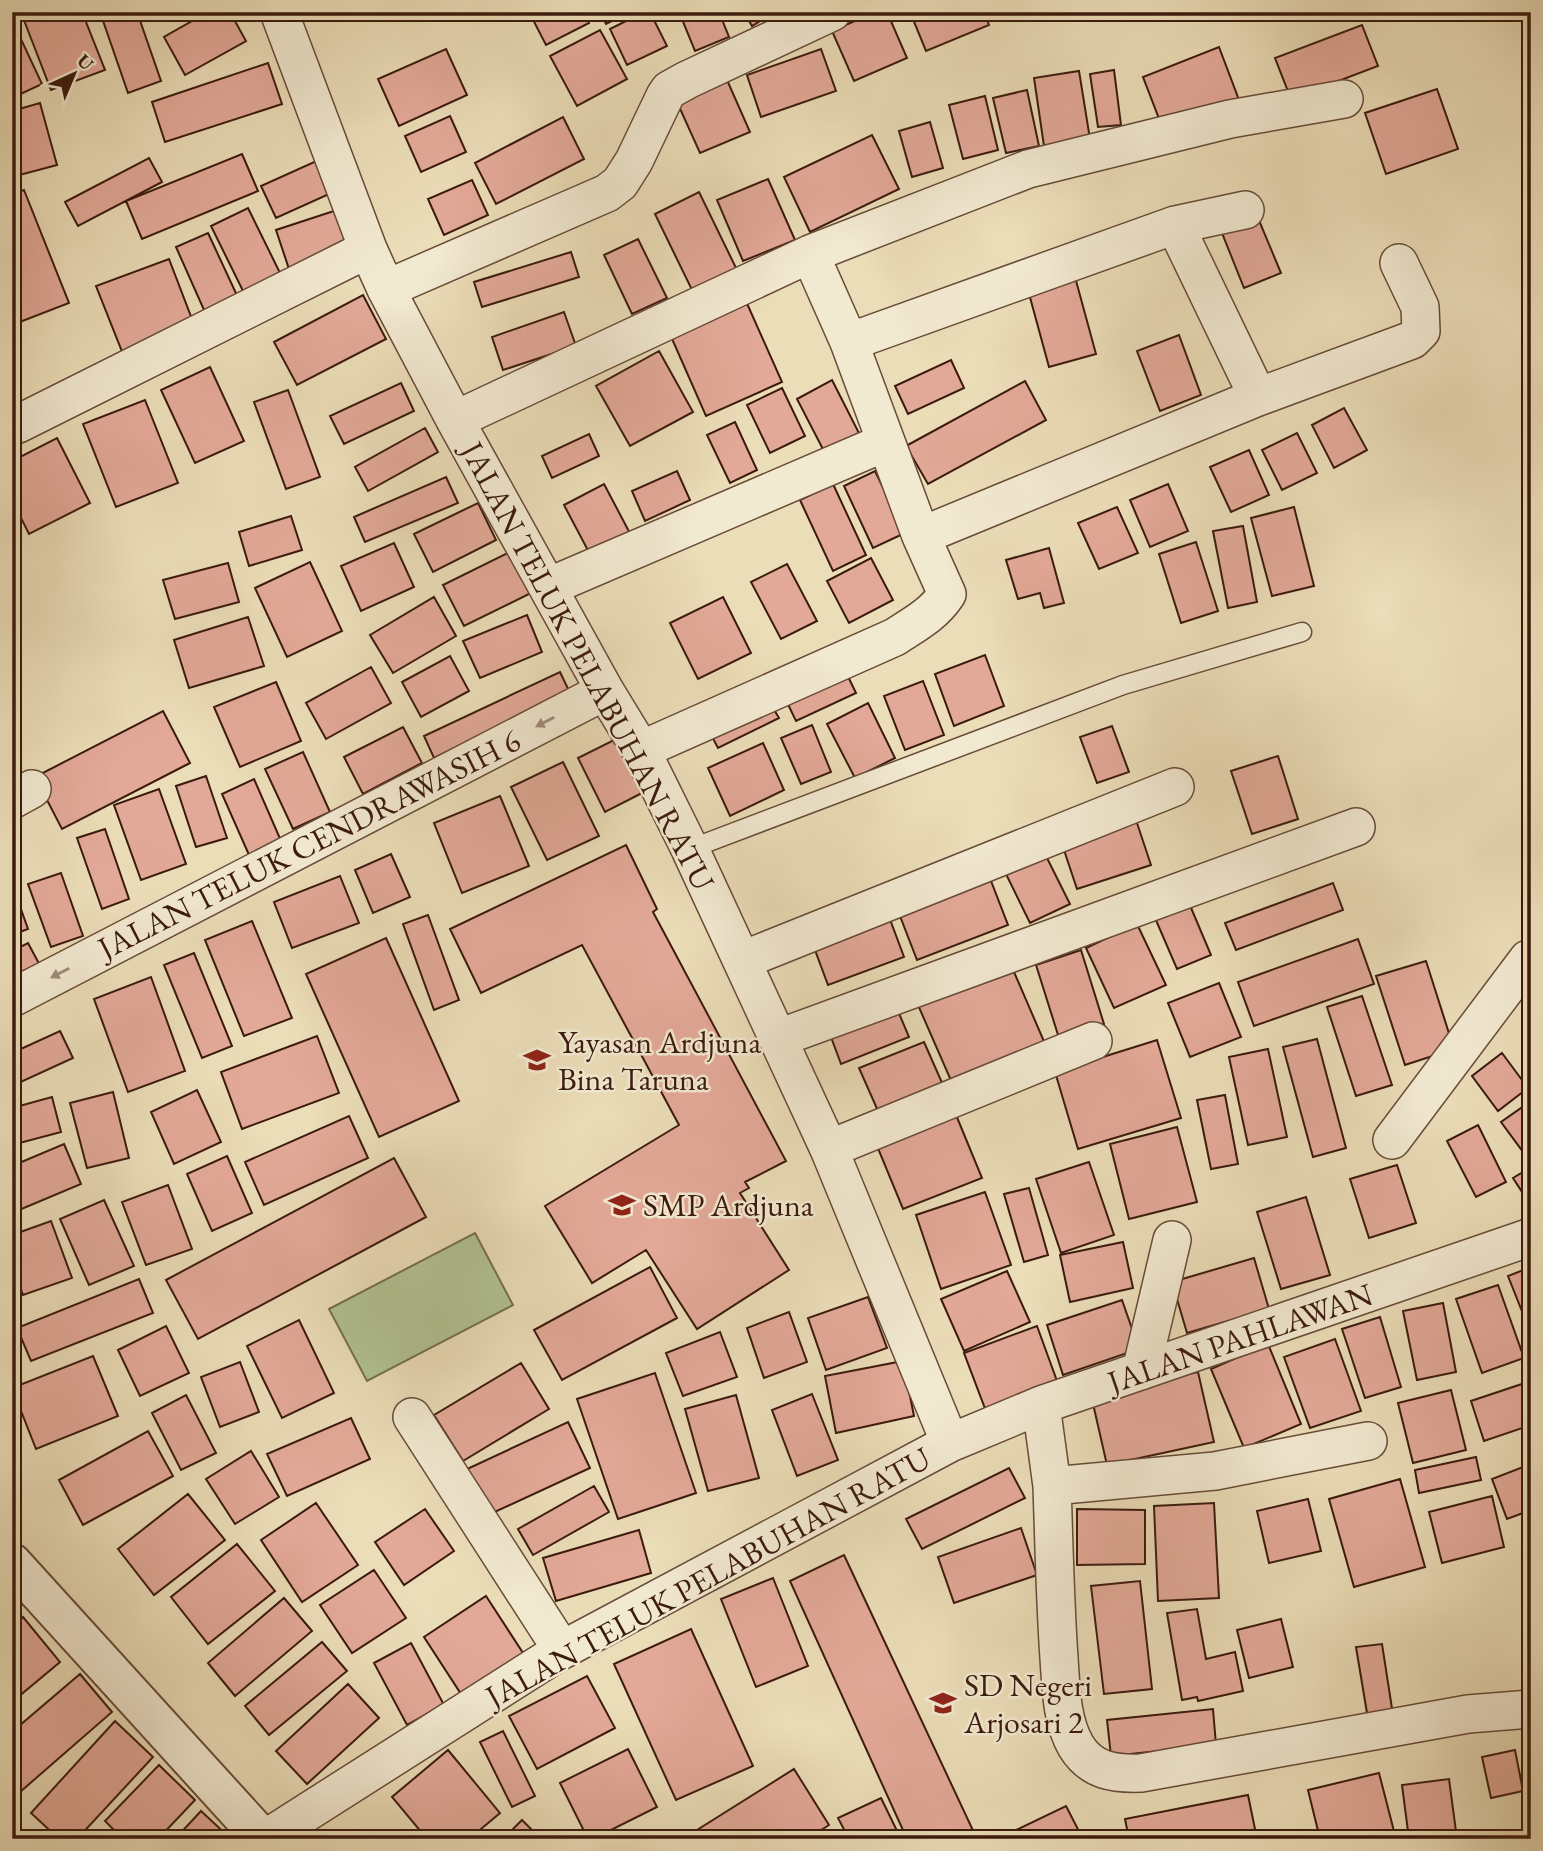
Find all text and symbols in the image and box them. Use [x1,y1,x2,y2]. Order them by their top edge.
north arrow [38,38,108,108]
text: U [72,48,99,76]
street label: JALAN TELUK PELABUHAN RATU [450,432,725,898]
one-way arrow [535,716,555,728]
street label: JALAN TELUK CENDRAWASIH 6 [88,719,527,970]
one-way arrow [50,968,70,979]
place label: Yayasan Ardjuna Bina Taruna [558,1021,761,1100]
school or university icon: Yayasan Ardjuna Bina Taruna [522,1045,552,1075]
place label: SMP Ardjuna [643,1184,814,1226]
school or university icon: SMP Ardjuna [607,1190,637,1220]
street label: JALAN PAHLAWAN [1099,1273,1379,1404]
street label: JALAN TELUK PELABUHAN RATU [475,1437,938,1719]
place label: SD Negeri Arjosari 2 [963,1664,1092,1743]
school or university icon: SD Negeri Arjosari 2 [928,1688,958,1718]

